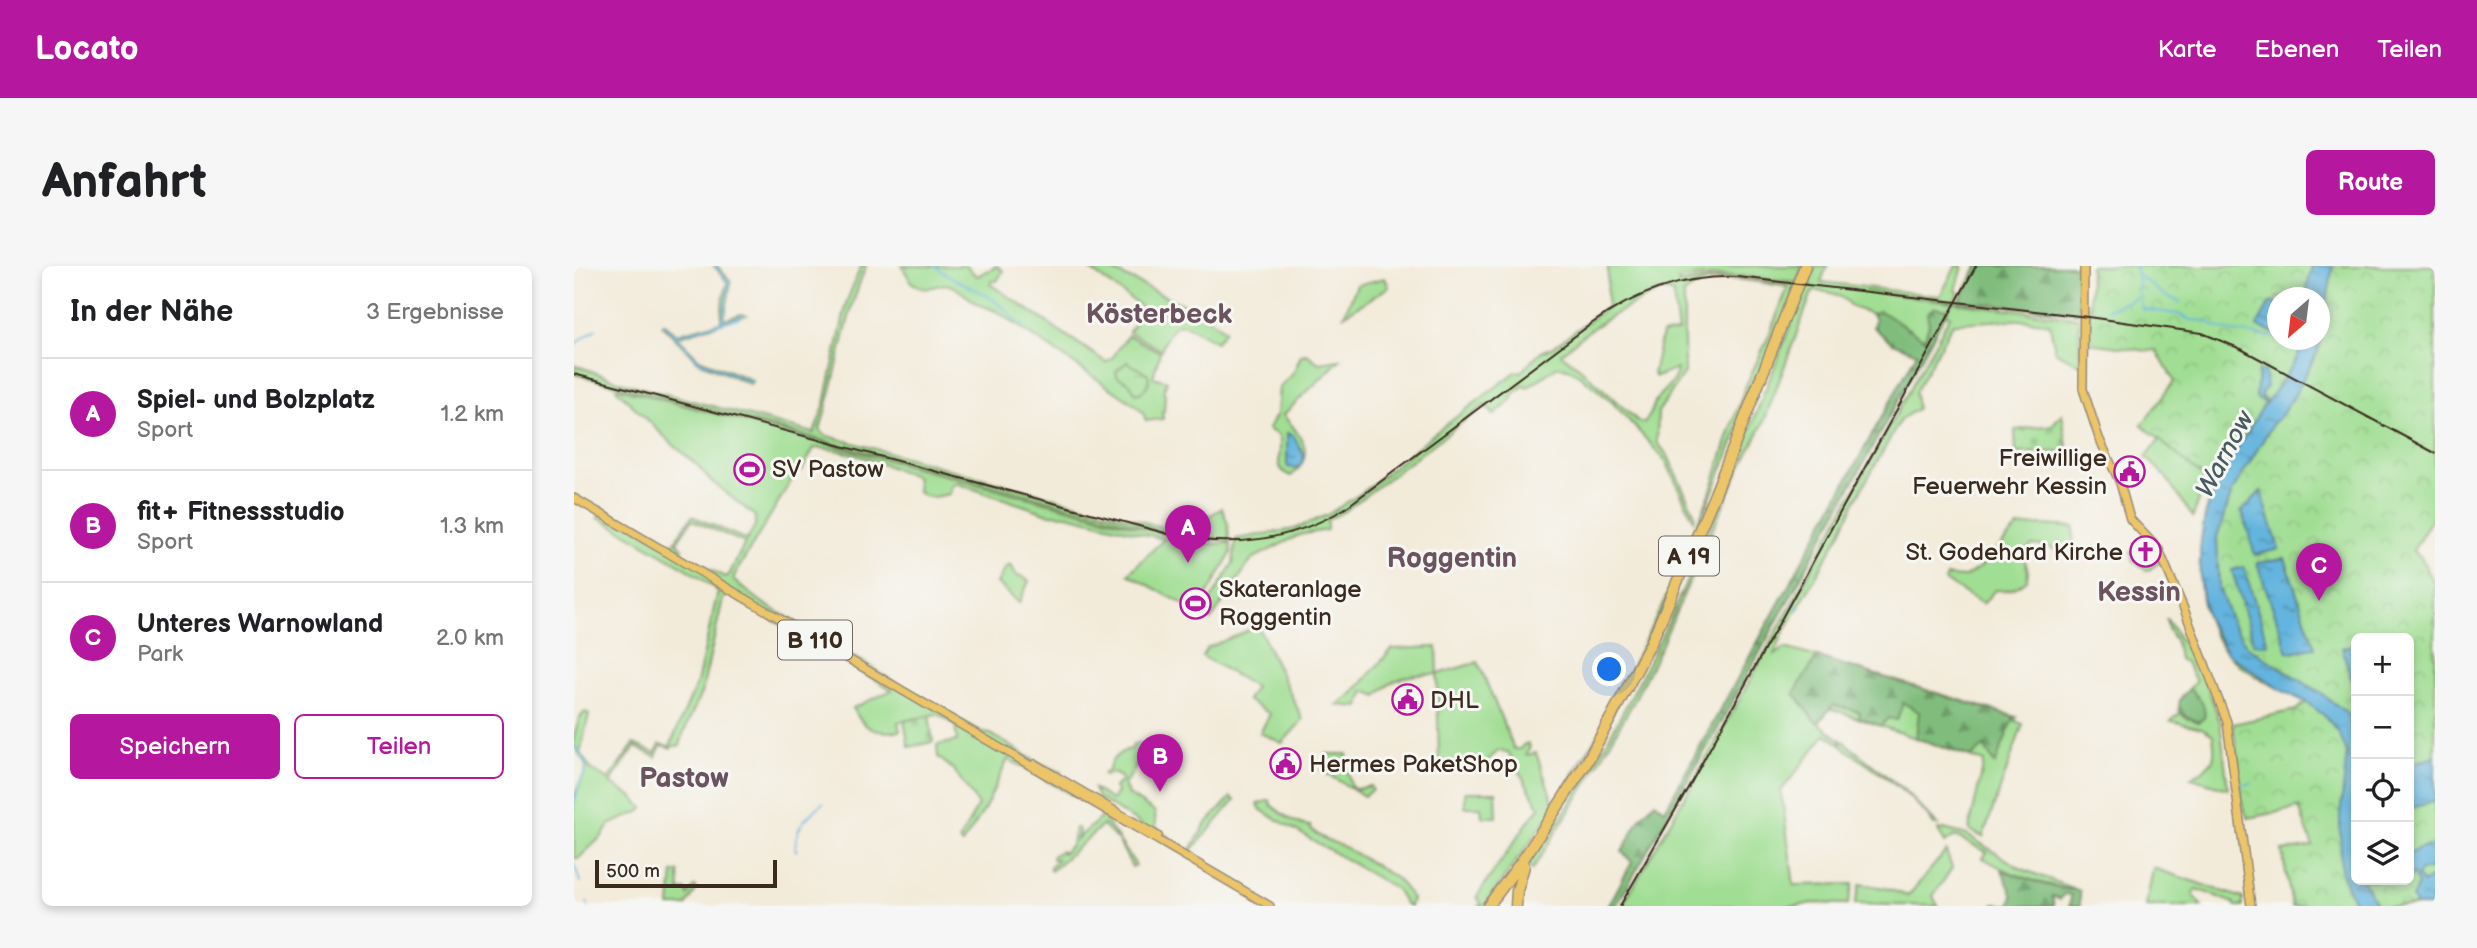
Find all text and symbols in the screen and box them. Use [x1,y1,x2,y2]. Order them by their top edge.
text: Locato [35,29,139,69]
text: Karte [2158,35,2216,64]
text: Ebenen [2254,35,2339,64]
text: Teilen [2377,35,2442,64]
button: Route [2306,150,2435,215]
text: Anfahrt [42,153,207,212]
north arrow [2267,287,2330,350]
text: In der Nähe [70,294,233,330]
text: 3 Ergebnisse [366,298,504,326]
district label: Kösterbeck [1086,298,1233,331]
text: Spiel- und Bolzplatz [137,385,375,416]
text: A [86,400,100,428]
text: 1.2 km [441,400,504,428]
water label: Warnow [2190,405,2262,503]
text: Sport [137,416,193,444]
place label: Freiwillige Feuerwehr Kessin [1912,444,2107,501]
sports icon: SV Pastow [732,452,766,486]
place label: SV Pastow [772,455,884,484]
public building icon: Freiwillige Feuerwehr Kessin [2113,455,2147,489]
text: fit+ Fitnessstudio [137,497,345,528]
pin: A [1165,505,1211,563]
text: B [85,512,101,540]
text: 1.3 km [440,512,504,540]
text: Sport [137,528,193,556]
church icon: St. Godehard Kirche [2129,535,2163,569]
road number: A 19 [1659,536,1719,576]
place label: St. Godehard Kirche [1906,538,2123,567]
district label: Roggentin [1387,542,1517,575]
pin: C [2296,543,2342,601]
place label: Skateranlage Roggentin [1219,575,1362,632]
district label: Kessin [2097,576,2181,609]
sports icon: Skateranlage Roggentin [1179,586,1213,620]
text: Unteres Warnowland [137,609,383,640]
road number: B 110 [778,620,852,660]
text: C [85,624,101,652]
text: 2.0 km [436,624,504,652]
map controls [2351,633,2414,885]
button: + [2351,633,2414,696]
text: Park [137,640,183,668]
your location [1592,652,1626,686]
public building icon: DHL [1390,683,1424,717]
place label: DHL [1430,686,1479,715]
button: − [2351,696,2414,759]
button: Speichern [70,714,280,779]
button: Teilen [294,714,504,779]
pin: B [1137,734,1183,792]
public building icon: Hermes PaketShop [1269,747,1303,781]
place label: Hermes PaketShop [1309,750,1518,779]
button: locate [2351,759,2414,822]
district label: Pastow [639,762,729,795]
button: layers [2351,822,2414,885]
scale bar [595,857,777,889]
text: 500 m [606,860,660,883]

